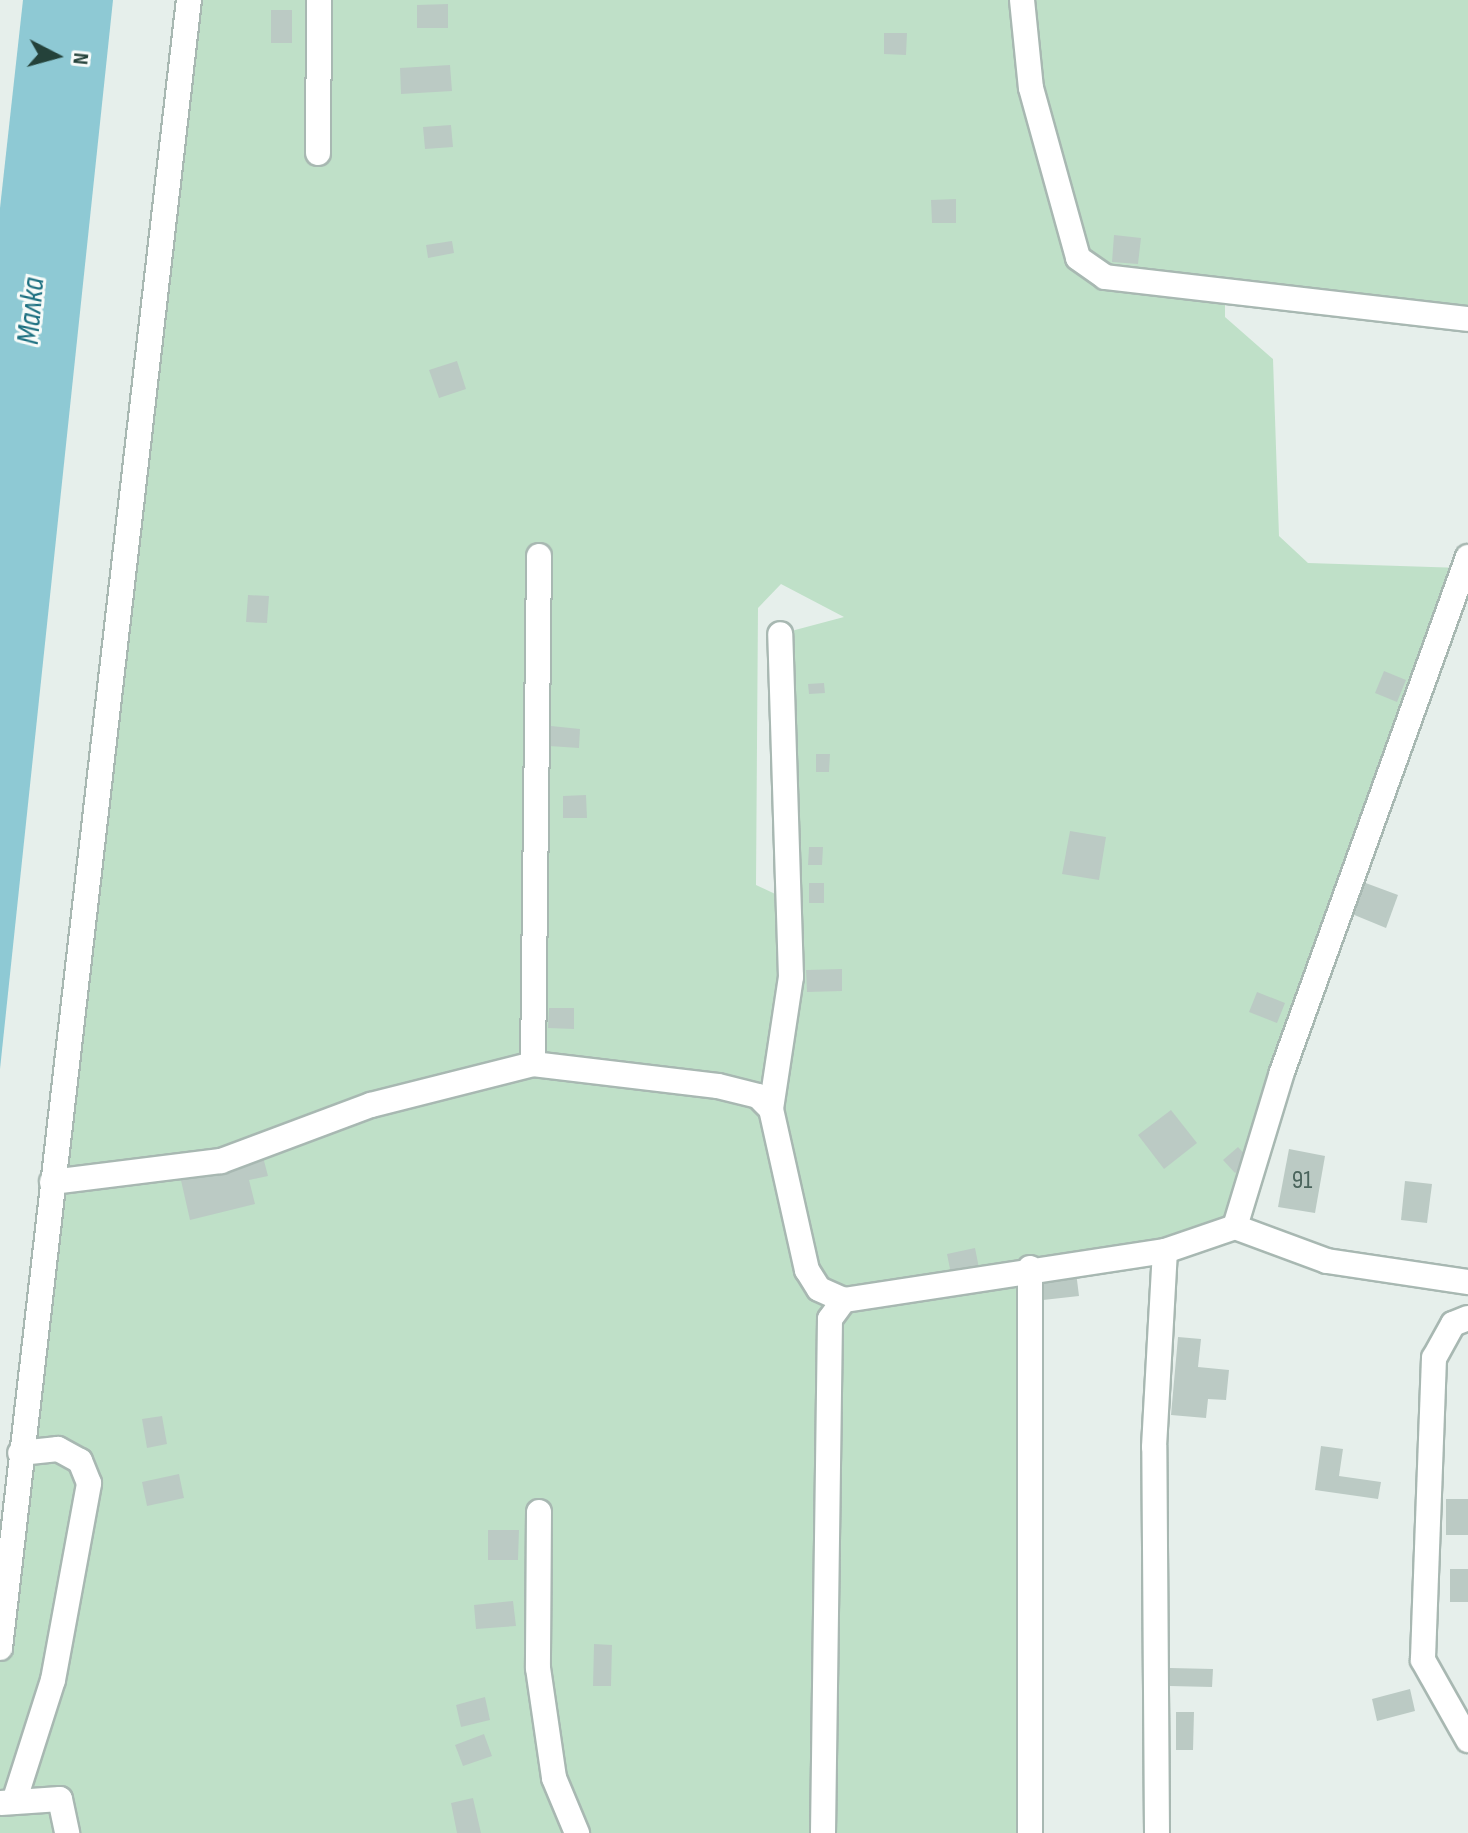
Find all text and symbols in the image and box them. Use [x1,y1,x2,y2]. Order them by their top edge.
north arrow [16,16,96,96]
text: N [66,51,94,66]
water label: Малка [10,276,54,346]
house number: 91 [1292,1165,1312,1197]

